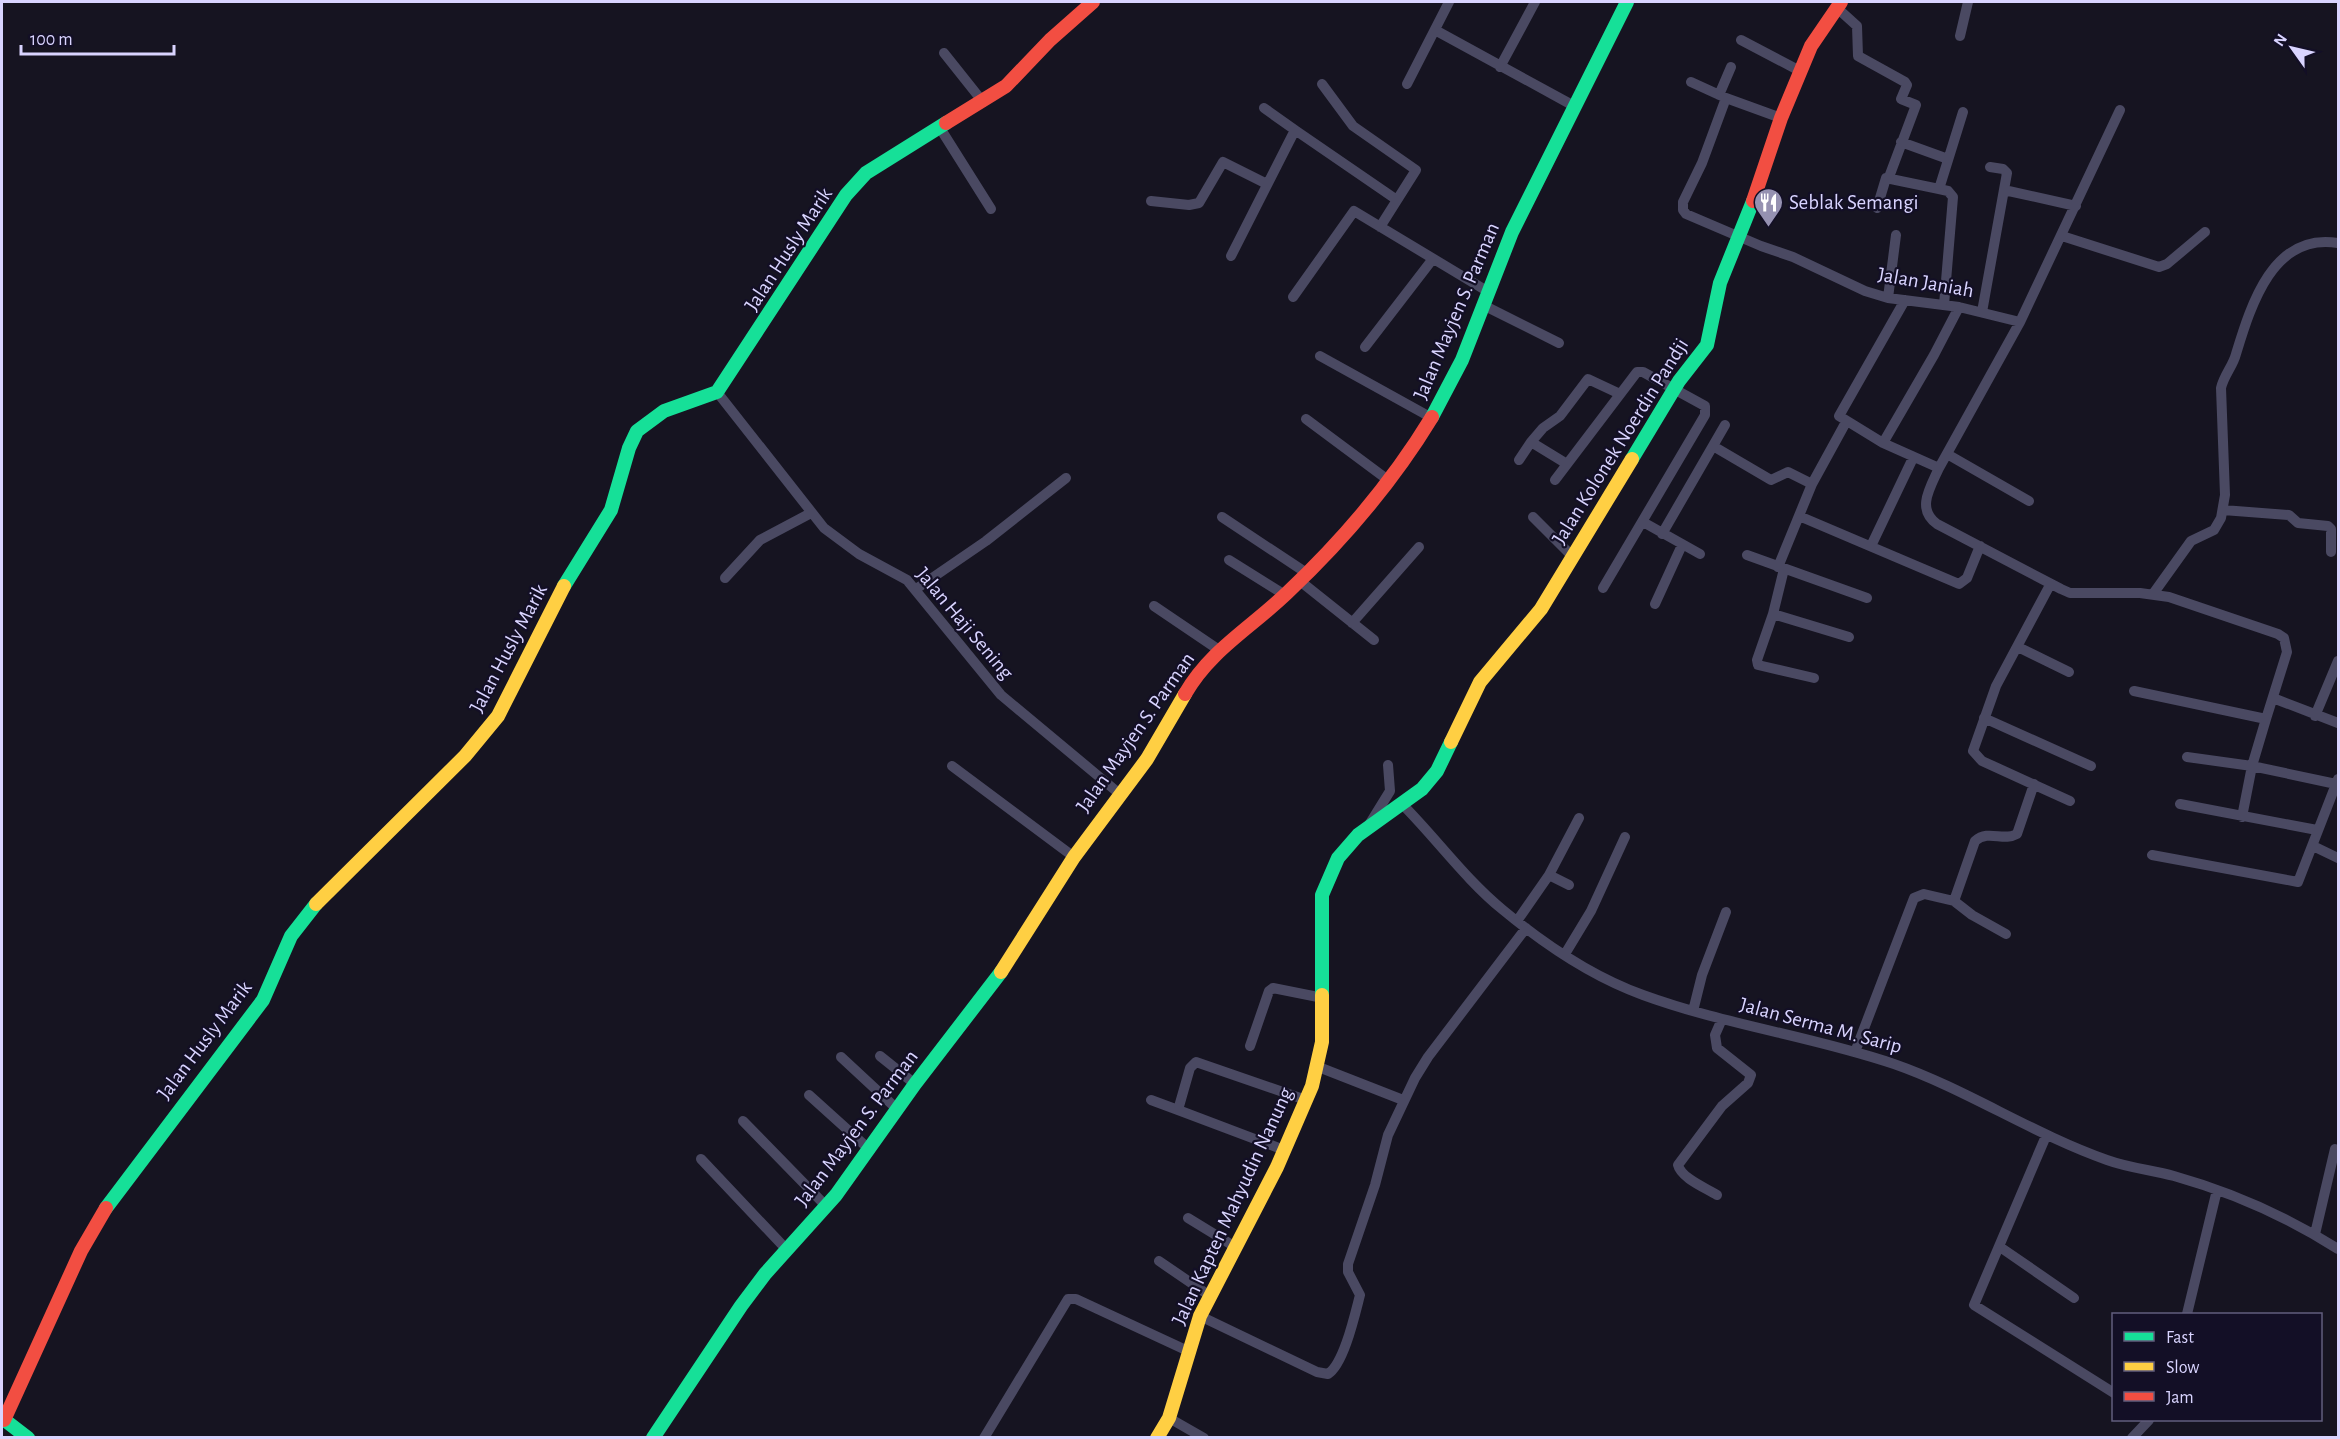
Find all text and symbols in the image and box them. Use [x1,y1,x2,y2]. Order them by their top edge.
scale bar [21,18,174,56]
north arrow [2262,18,2322,78]
text: 100 m [30,31,73,49]
text: N [2271,31,2290,49]
street label: Jalan Husly Marik [741,184,836,315]
restaurant icon: Seblak Semangi [1752,186,1784,228]
place label: Seblak Semangi [1789,192,1919,213]
street label: Jalan Mayjen S. Parman [1410,220,1503,403]
street label: Jalan Janiah [1876,264,1975,301]
street label: Jalan Kolonek Noerdin Pandji [1548,335,1692,548]
street label: Jalan Haji Sening [912,563,1018,684]
street label: Jalan Husly Marik [466,580,551,716]
street label: Jalan Mayjen S. Parman [1072,649,1198,816]
street label: Jalan Husly Marik [153,977,256,1103]
street label: Jalan Serma M. Sarip [1737,994,1904,1057]
street label: Jalan Mayjen S. Parman [791,1046,922,1210]
street label: Jalan Kapten Mahyudin Nanung [1168,1084,1297,1328]
legend [2112,1313,2322,1421]
text: Fast [2166,1329,2194,1347]
text: Slow [2166,1359,2199,1377]
text: Jam [2166,1389,2194,1407]

